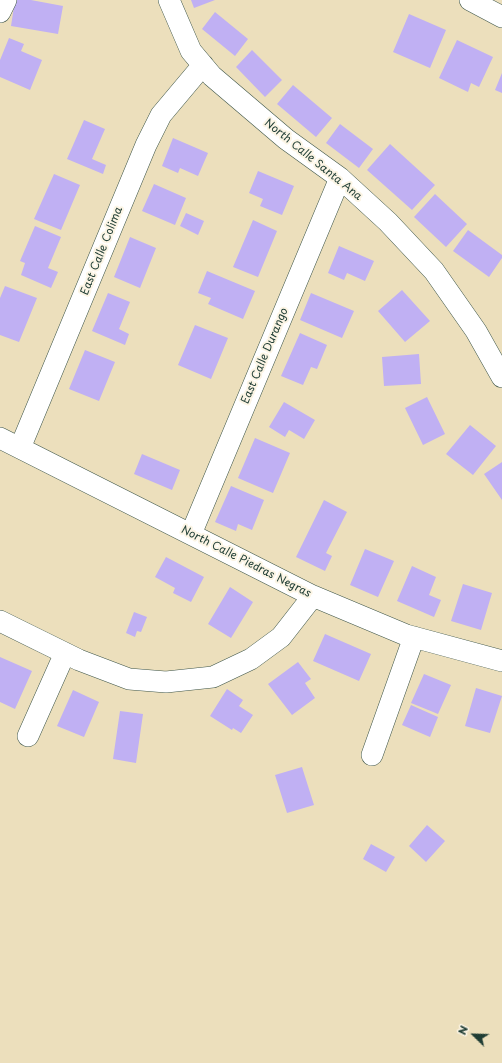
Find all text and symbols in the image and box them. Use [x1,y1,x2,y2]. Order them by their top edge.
street label: North Calle Santa Ana [262,117,364,203]
street label: East Calle Colima [78,205,126,297]
street label: East Calle Durango [239,306,291,406]
street label: North Calle Piedras Negras [179,523,313,601]
north arrow [454,1015,494,1055]
text: N [453,1023,472,1037]

